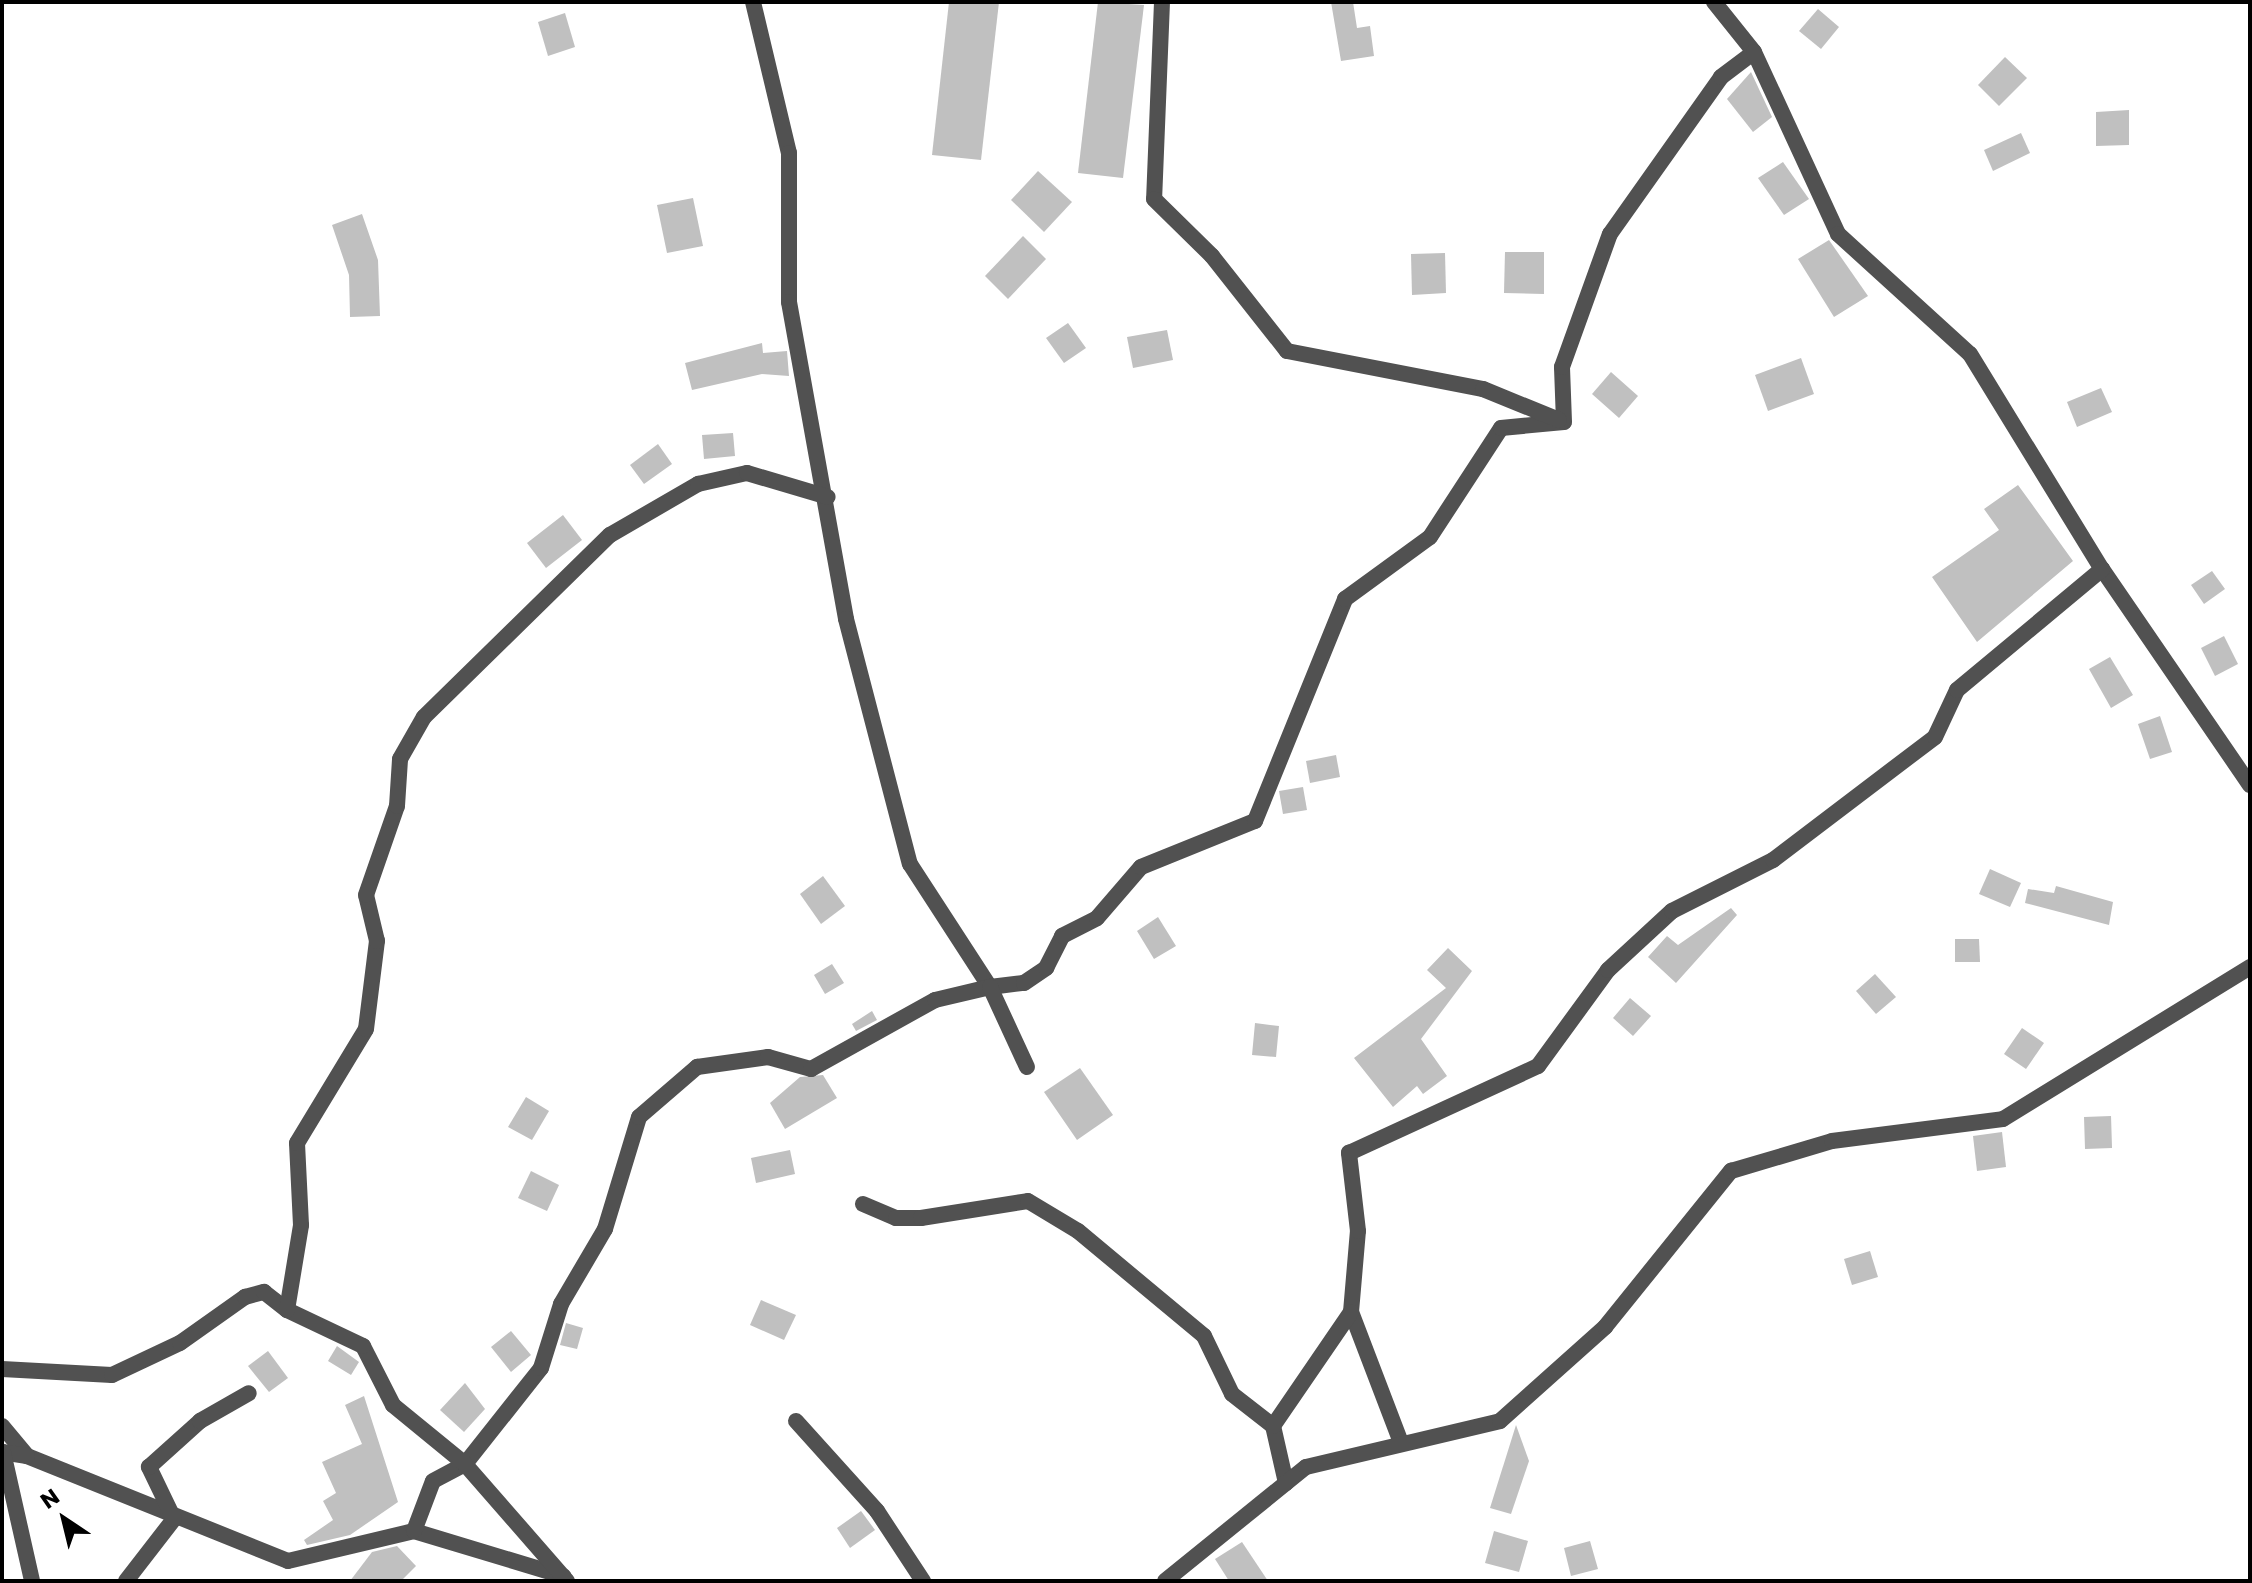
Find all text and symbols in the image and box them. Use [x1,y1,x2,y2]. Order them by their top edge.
north arrow [24,1479,104,1559]
text: N [34,1481,66,1516]

